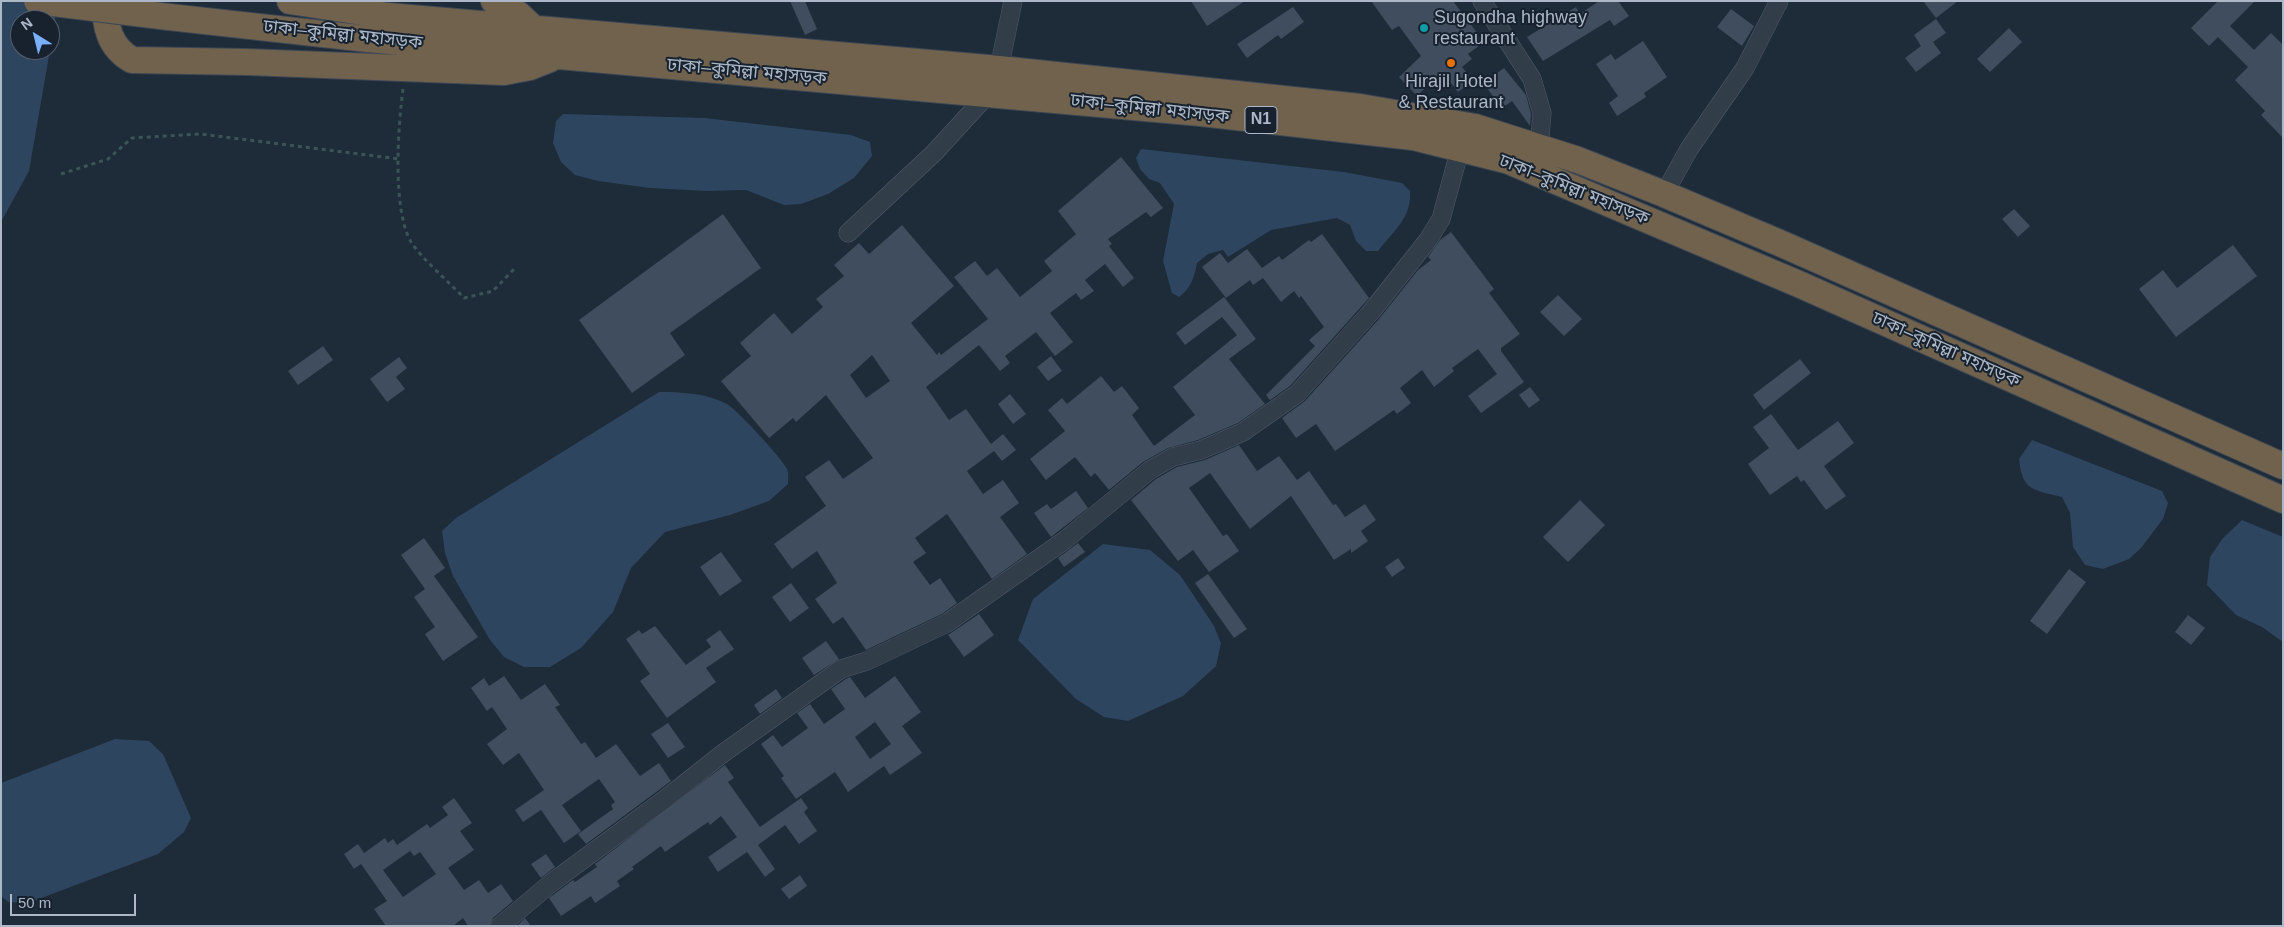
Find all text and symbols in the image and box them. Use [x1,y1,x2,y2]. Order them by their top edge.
place label: Sugondha highway restaurant [1434,7,1587,50]
north arrow [10,10,60,60]
text: N [18,14,36,33]
street label: ঢাকা–কুমিল্লা মহাসড়ক [262,16,424,54]
marker: Sugondha highway restaurant [1418,22,1430,34]
street label: ঢাকা–কুমিল্লা মহাসড়ক [666,54,828,90]
marker: Hirajil Hotel & Restaurant [1445,57,1457,69]
place label: Hirajil Hotel & Restaurant [1398,71,1504,114]
street label: ঢাকা–কুমিল্লা মহাসড়ক [1069,90,1231,128]
road number: N1 [1245,106,1277,134]
street label: ঢাকা–কুমিল্লা মহাসড়ক [1496,150,1652,230]
street label: ঢাকা–কুমিল্লা মহাসড়ক [1869,308,2023,392]
scale bar [12,884,139,916]
text: 50 m [18,894,51,911]

